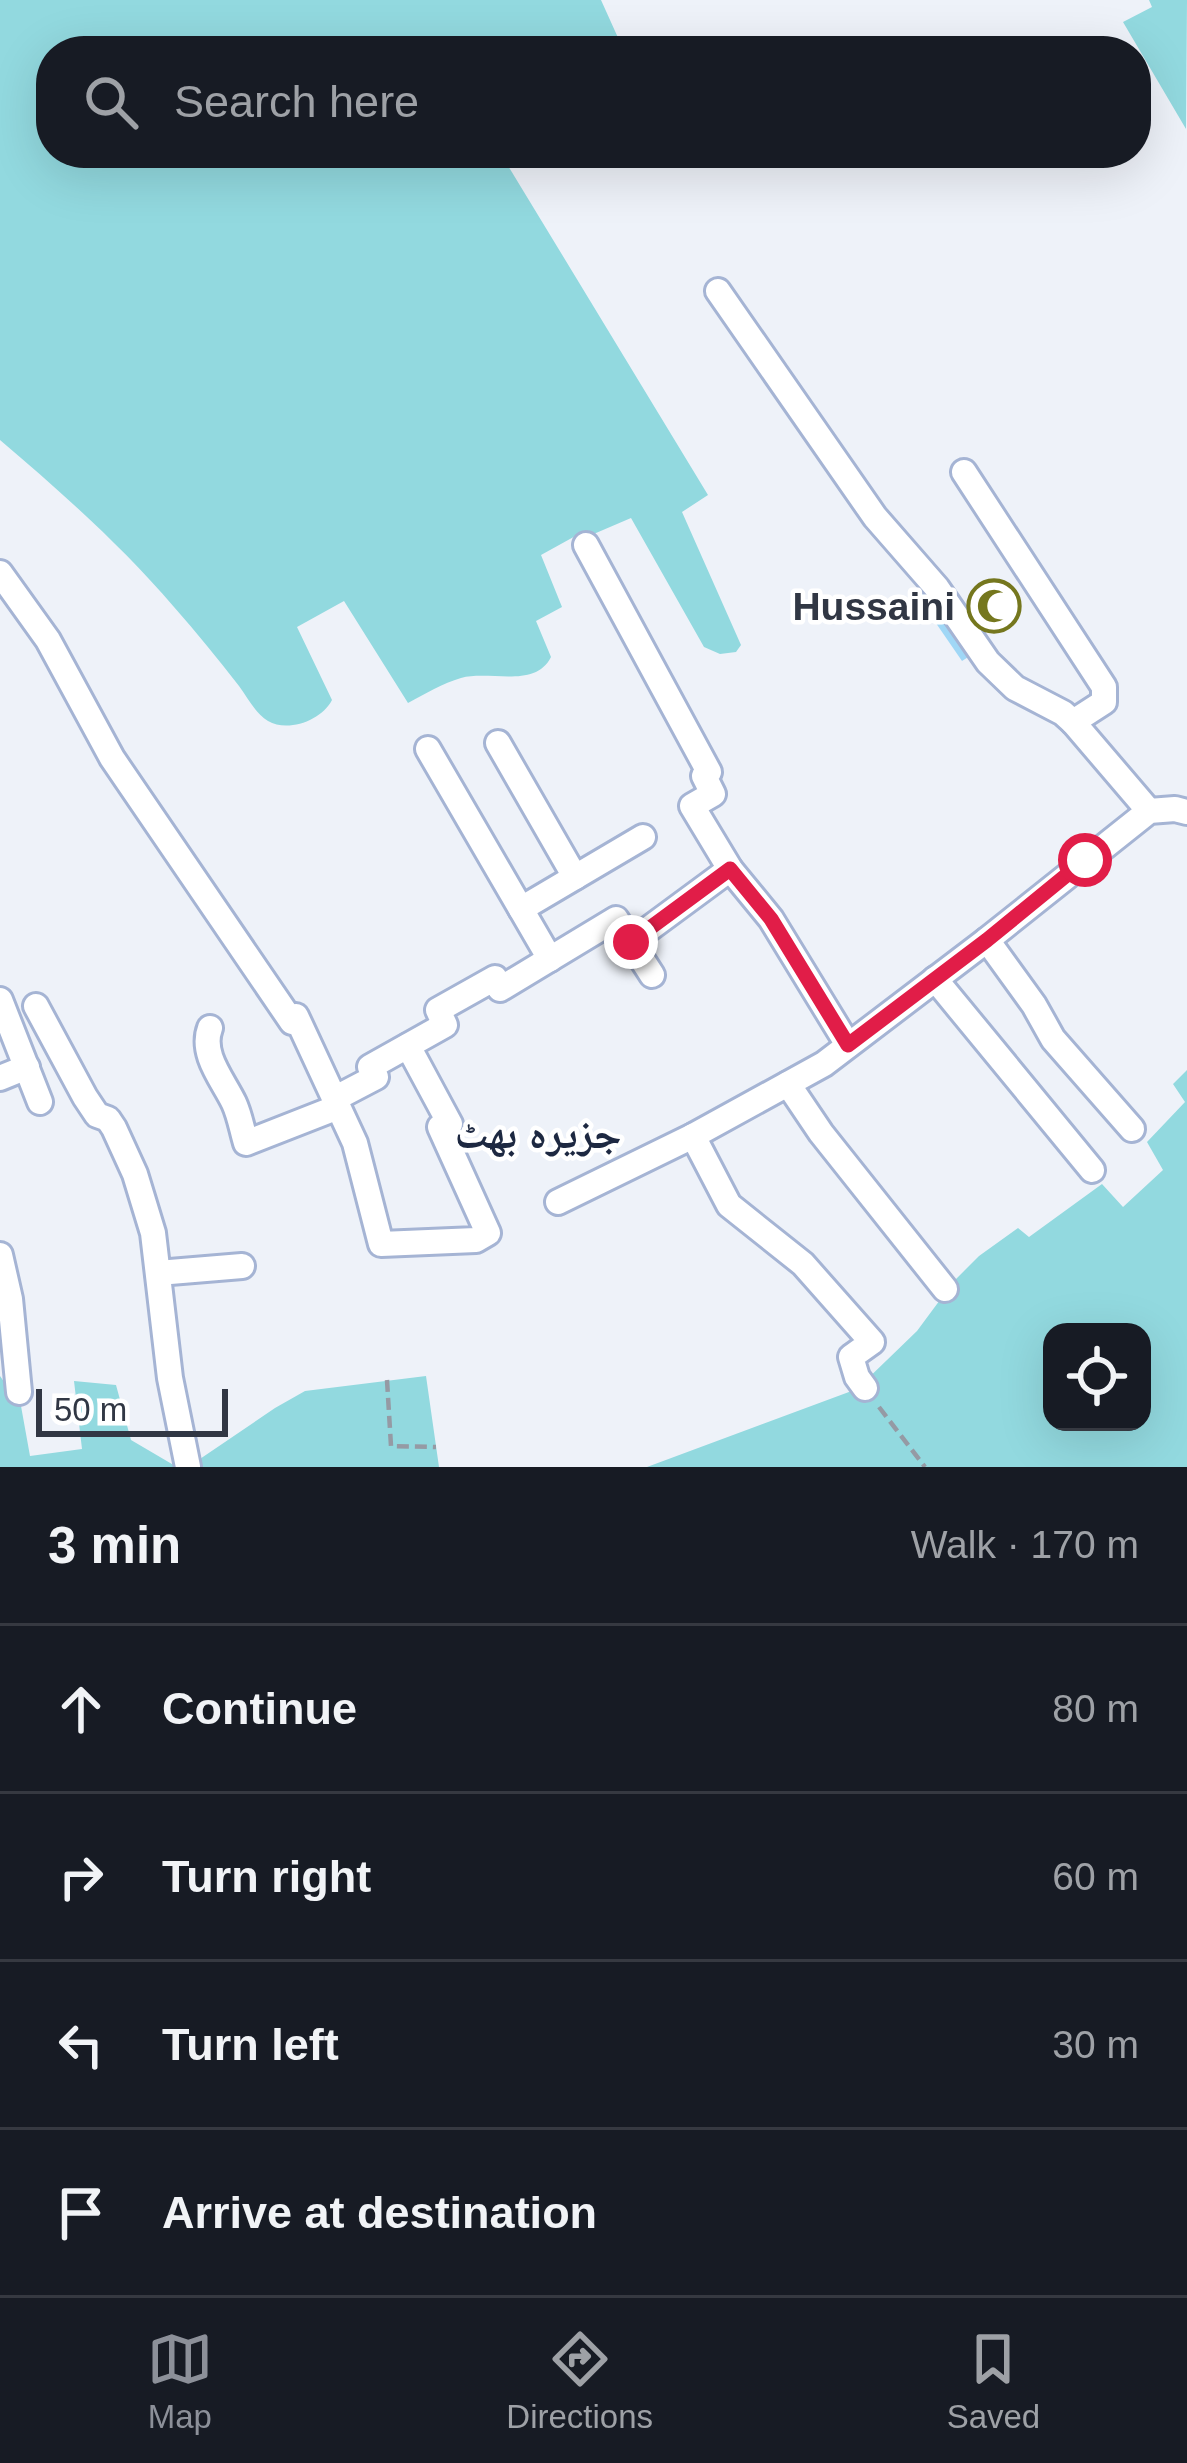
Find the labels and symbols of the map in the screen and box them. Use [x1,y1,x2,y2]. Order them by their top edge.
mosque icon: Hussaini [966,578,1022,634]
place label: Hussaini [792,585,955,628]
route start [1058,833,1112,887]
route end [604,915,658,969]
district label: جزیرہ بھٹ [455,1110,621,1157]
scale bar [36,1383,228,1436]

